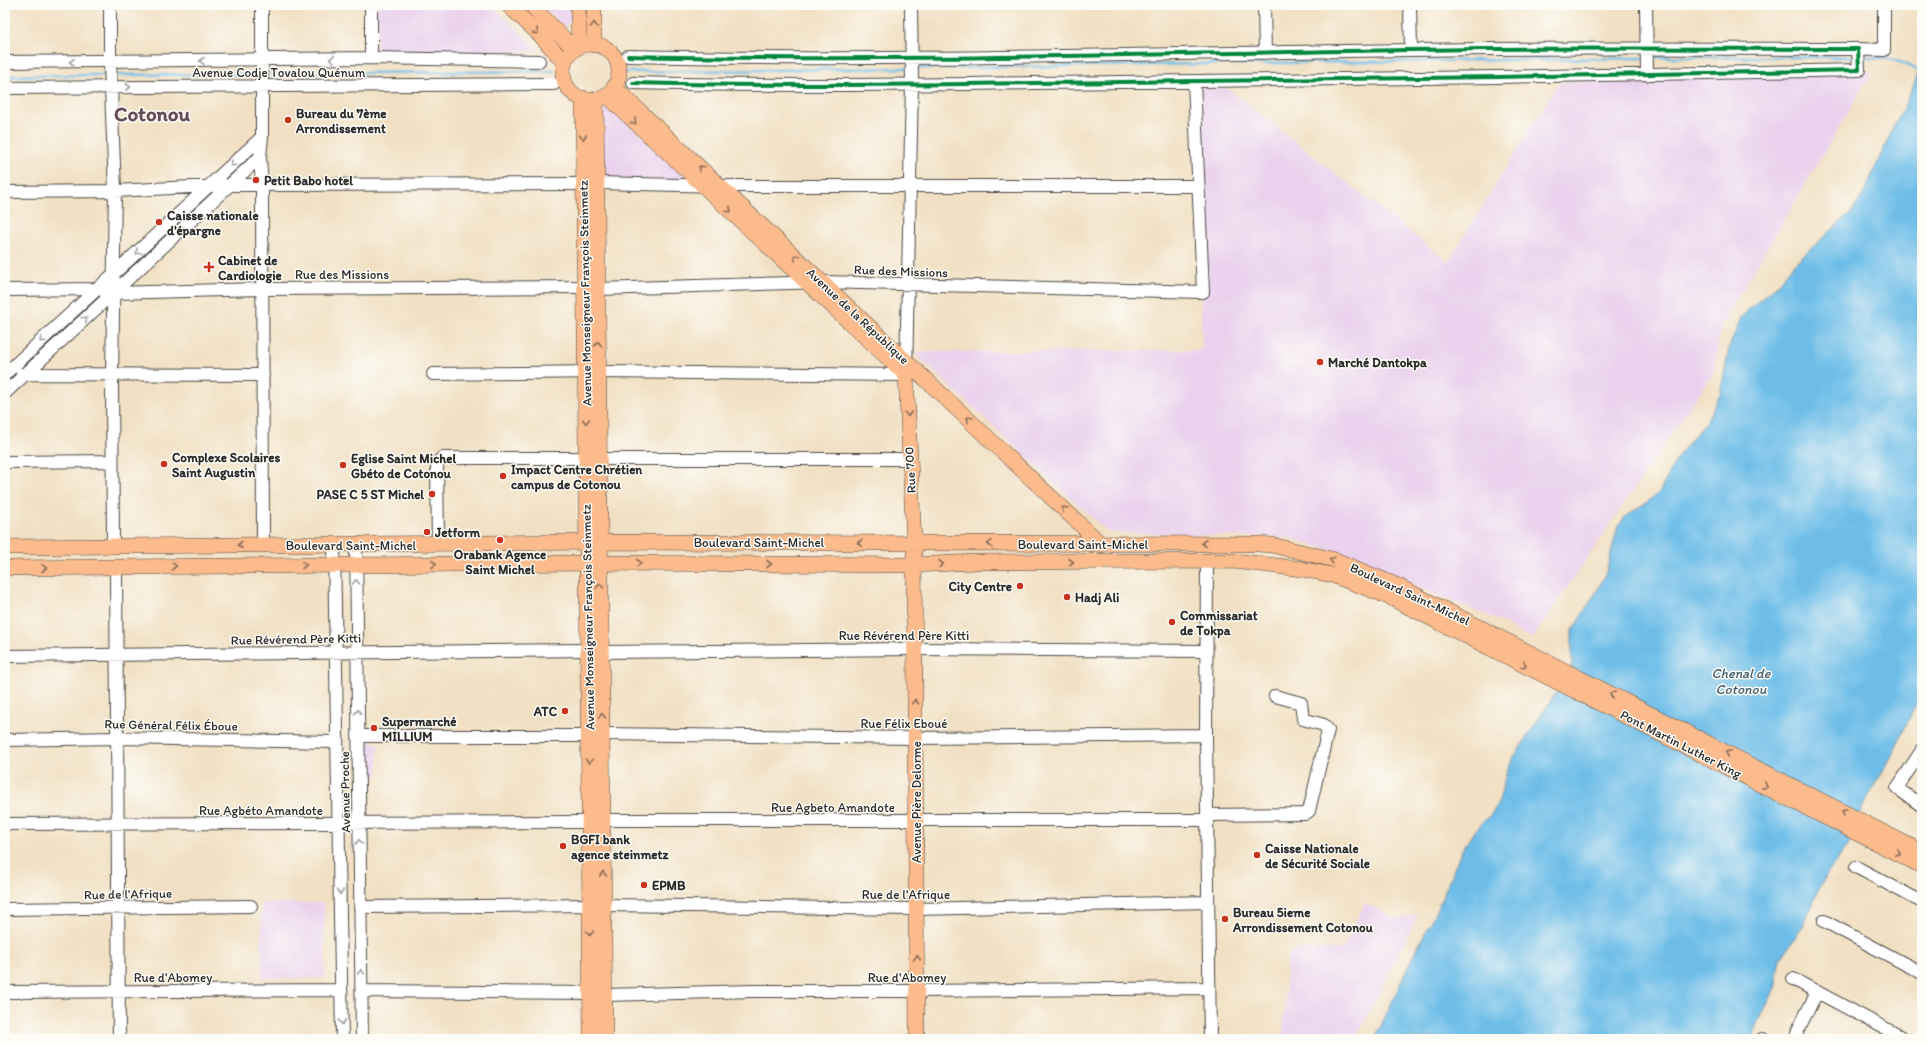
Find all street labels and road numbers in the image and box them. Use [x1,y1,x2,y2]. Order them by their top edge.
street label: Avenue Codje Tovalou Quénum [193,65,366,80]
street label: Avenue Monseigneur François Steinmetz [576,180,594,406]
street label: Rue des Missions [854,262,948,280]
street label: Avenue de la République [804,265,912,367]
street label: Rue des Missions [295,267,389,282]
street label: Rue 700 [901,446,919,494]
street label: Avenue Monseigneur François Steinmetz [579,504,597,730]
street label: Boulevard Saint-Michel [694,535,825,550]
street label: Boulevard Saint-Michel [1018,537,1149,552]
street label: Boulevard Saint-Michel [286,538,417,553]
street label: Boulevard Saint-Michel [1348,560,1473,629]
street label: Rue Révérend Père Kitti [839,628,969,643]
street label: Rue Révérend Père Kitti [231,630,361,648]
street label: Pont Martin Luther King [1618,707,1744,781]
street label: Rue Général Félix Éboue [104,716,238,734]
street label: Rue Félix Eboué [860,716,948,731]
street label: Avenue Pière Delorme [909,741,924,863]
street label: Avenue Proche [337,751,353,833]
street label: Rue Agbeto Amandote [771,800,895,815]
street label: Rue Agbéto Amandote [199,803,323,818]
street label: Rue de l'Afrique [84,886,172,902]
street label: Rue de l'Afrique [862,887,950,902]
street label: Rue d'Abomey [134,970,212,985]
street label: Rue d'Abomey [868,970,946,985]

